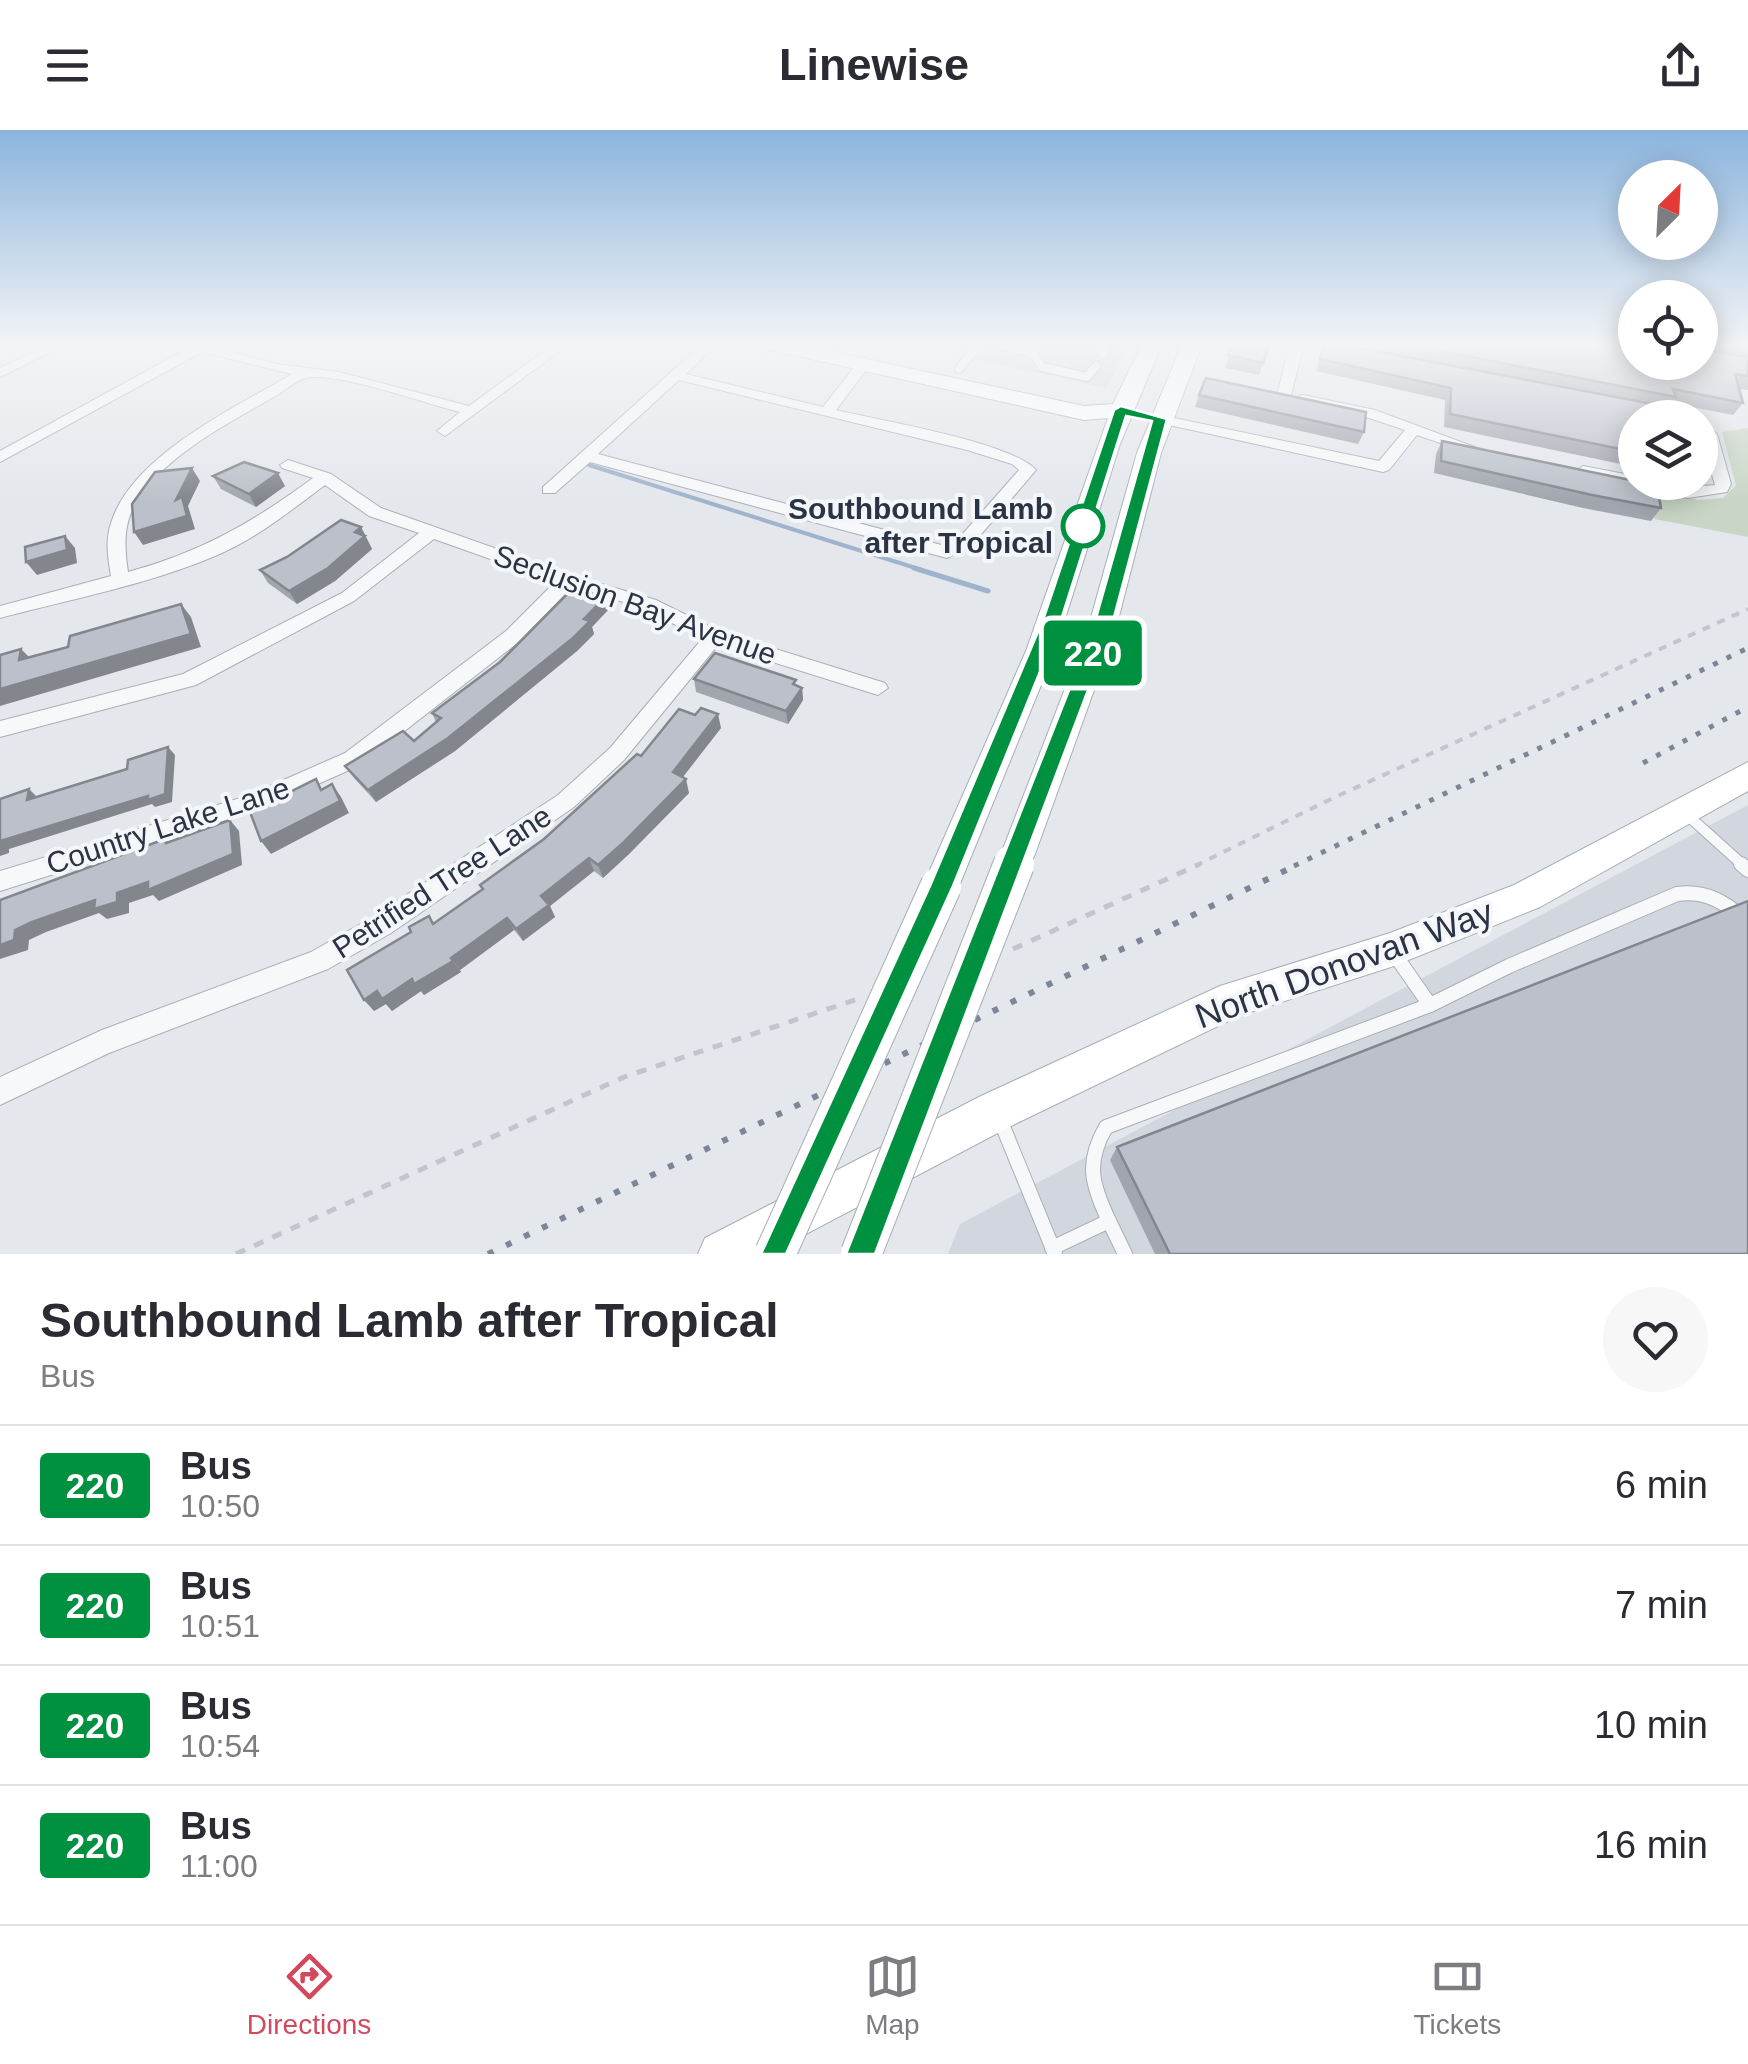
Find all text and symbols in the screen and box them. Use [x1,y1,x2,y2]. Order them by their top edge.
icon: menu [40,38,95,93]
icon: share [1653,38,1708,93]
text: Linewise [779,39,969,90]
north arrow [1618,160,1718,260]
map controls [1618,160,1718,500]
button: locate [1618,280,1718,380]
button: layers [1618,400,1718,500]
place label: Southbound Lamb after Tropical [788,492,1053,559]
marker: Southbound Lamb after Tropical [1062,505,1104,547]
street label: Seclusion Bay Avenue [490,538,781,671]
line badge: 220 [1036,620,1150,686]
text: 220 [1064,634,1122,673]
street label: Country Lake Lane [42,771,293,880]
street label: Petrified Tree Lane [326,799,557,964]
street label: North Donovan Way [1190,891,1498,1036]
button: heart [1603,1287,1708,1392]
text: Southbound Lamb after Tropical [40,1294,779,1347]
text: Bus [40,1358,95,1394]
text: Bus [180,1445,252,1487]
text: 6 min [1615,1464,1708,1506]
text: 220 [66,1466,124,1505]
text: 10:50 [180,1488,260,1524]
text: Bus [180,1565,252,1607]
text: 7 min [1615,1584,1708,1626]
text: 220 [66,1586,124,1625]
text: 10:51 [180,1608,260,1644]
text: Bus [180,1685,252,1727]
text: 10 min [1594,1704,1708,1746]
text: 220 [66,1706,124,1745]
text: 10:54 [180,1728,260,1764]
text: Bus [180,1805,252,1847]
text: 16 min [1594,1824,1708,1866]
text: 220 [66,1826,124,1865]
text: 11:00 [180,1848,258,1884]
tab: Directions [247,1949,371,2041]
tab: Map [865,1949,920,2041]
tab: Tickets [1414,1949,1501,2041]

